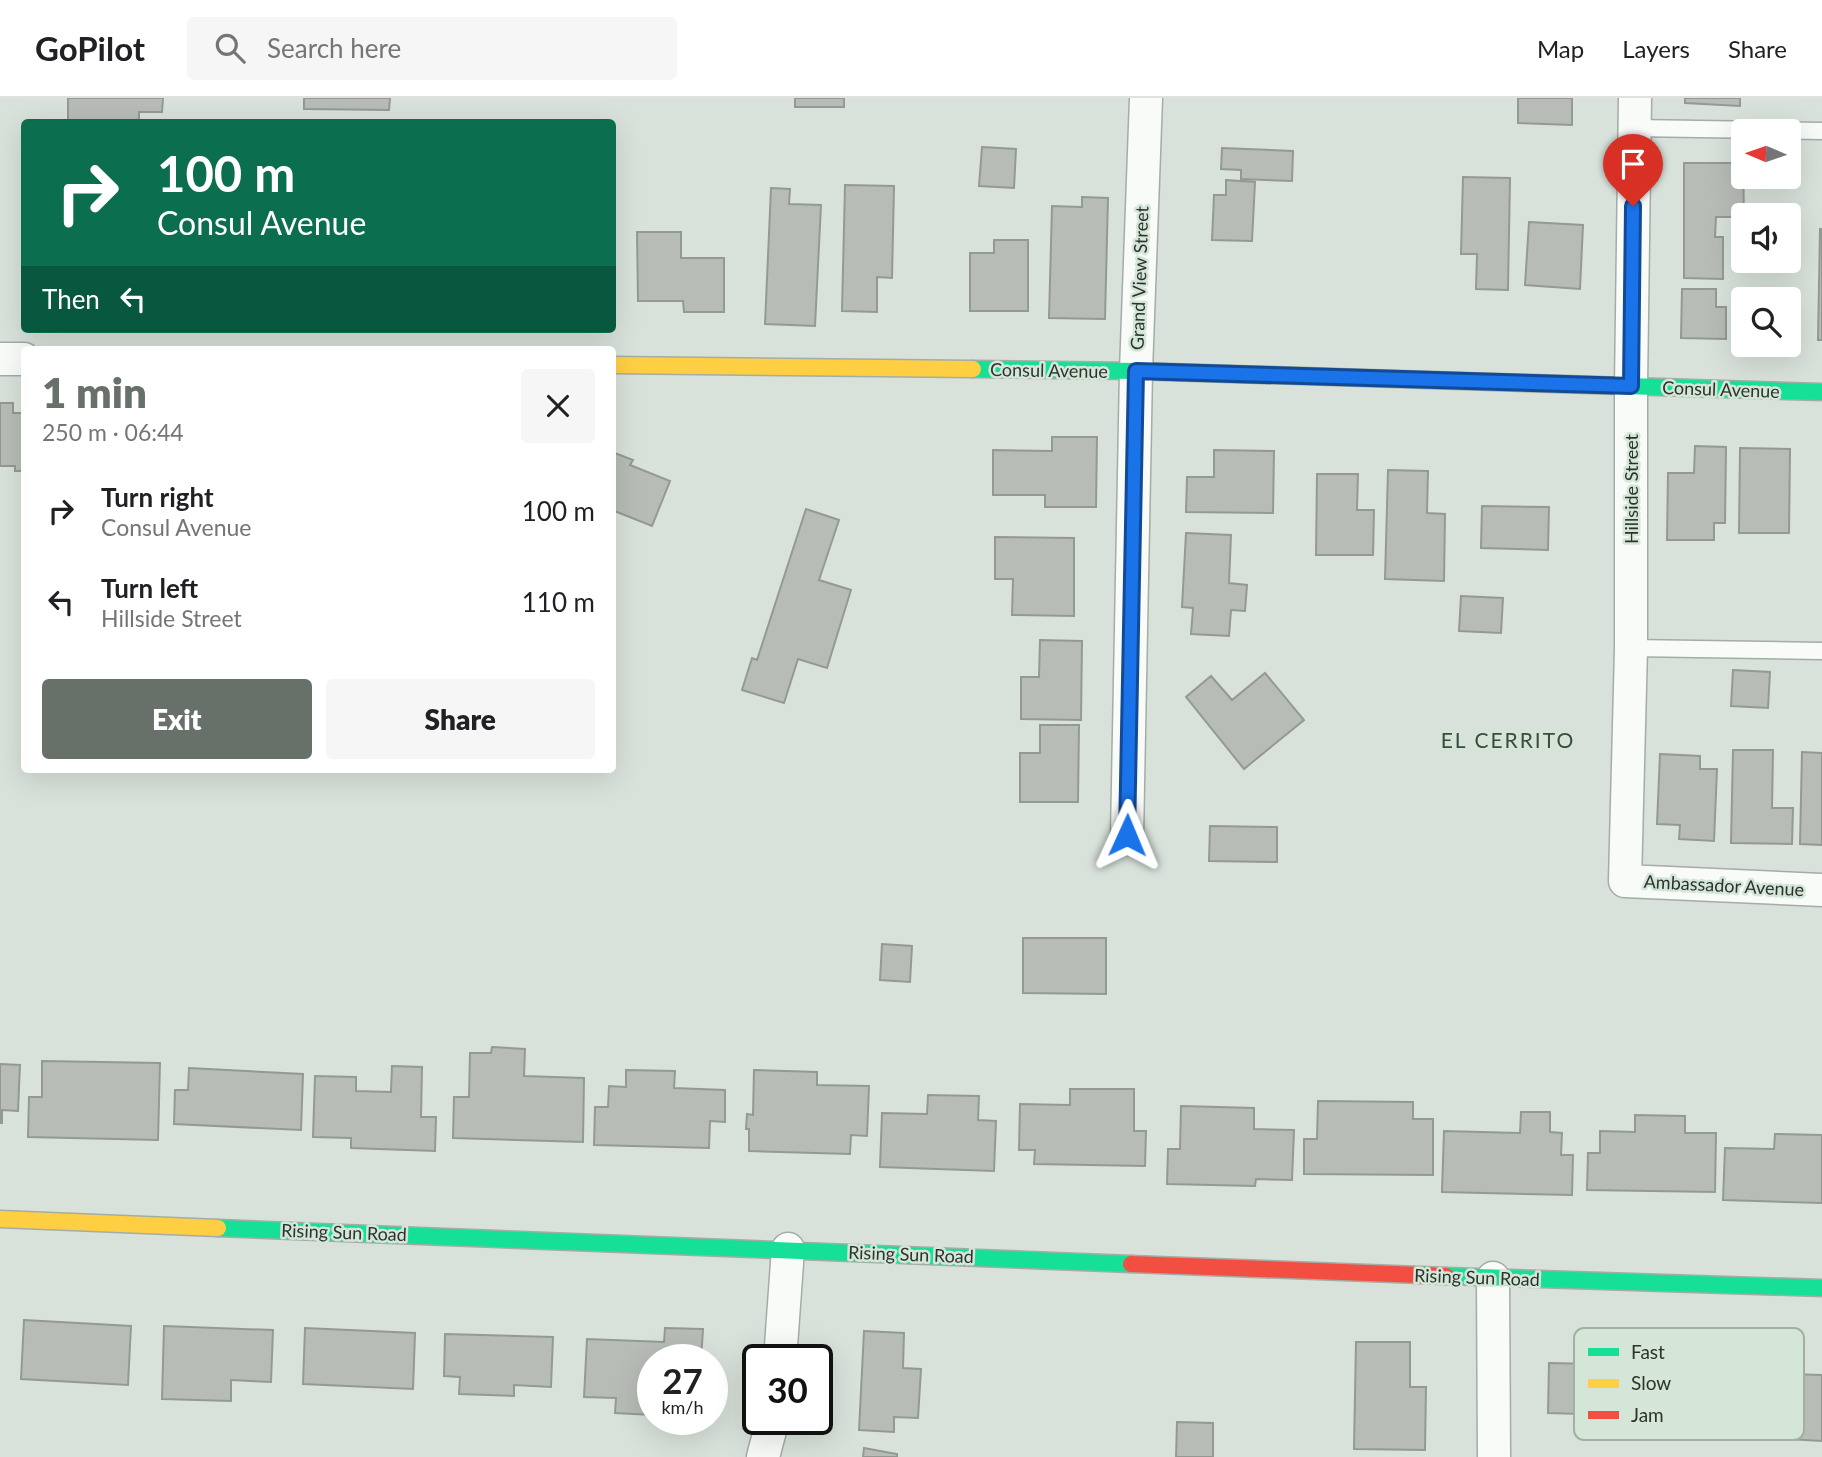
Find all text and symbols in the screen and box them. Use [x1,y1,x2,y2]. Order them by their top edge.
search box [187,17,677,80]
text: GoPilot [35,28,145,68]
icon: search [211,29,249,67]
text: Search here [267,32,401,64]
text: Map [1537,34,1584,63]
text: Layers [1622,34,1690,63]
text: Share [1728,34,1787,63]
north arrow [1731,119,1801,189]
map controls [1731,119,1801,357]
pin [1603,134,1663,206]
text: 100 m [157,144,295,202]
icon: arrive [1614,145,1652,183]
icon: right [42,147,133,238]
text: Consul Avenue [157,203,366,242]
button: sound [1731,203,1801,273]
street label: Grand View Street [1125,205,1153,350]
icon: left [114,280,152,318]
text: Then [42,283,100,315]
button: search [1731,287,1801,357]
street label: Consul Avenue [990,358,1108,382]
text: 1 min [42,367,147,417]
button: close [521,369,595,443]
street label: Consul Avenue [1662,376,1780,402]
text: 250 m · 06:44 [42,418,184,446]
street label: Hillside Street [1620,433,1642,544]
text: Turn right [101,481,214,513]
icon: right [42,492,80,530]
text: 100 m [522,495,595,527]
text: Consul Avenue [101,513,251,541]
text: Turn left [101,572,198,604]
icon: left [42,583,80,621]
text: 110 m [522,586,595,618]
text: Hillside Street [101,604,242,632]
button: Exit [42,679,312,759]
button: Share [326,679,595,759]
district label: EL CERRITO [1441,727,1575,752]
position arrow [1090,798,1164,872]
street label: Ambassador Avenue [1643,870,1805,900]
street label: Rising Sun Road [281,1219,407,1245]
street label: Rising Sun Road [848,1241,974,1267]
street label: Rising Sun Road [1414,1264,1540,1290]
legend [1574,1328,1804,1440]
text: Fast [1631,1340,1665,1363]
speed limit sign: 30 [742,1344,833,1435]
text: 27 [662,1359,703,1401]
text: Slow [1631,1371,1671,1394]
text: km/h [661,1396,704,1418]
text: Jam [1631,1403,1664,1426]

